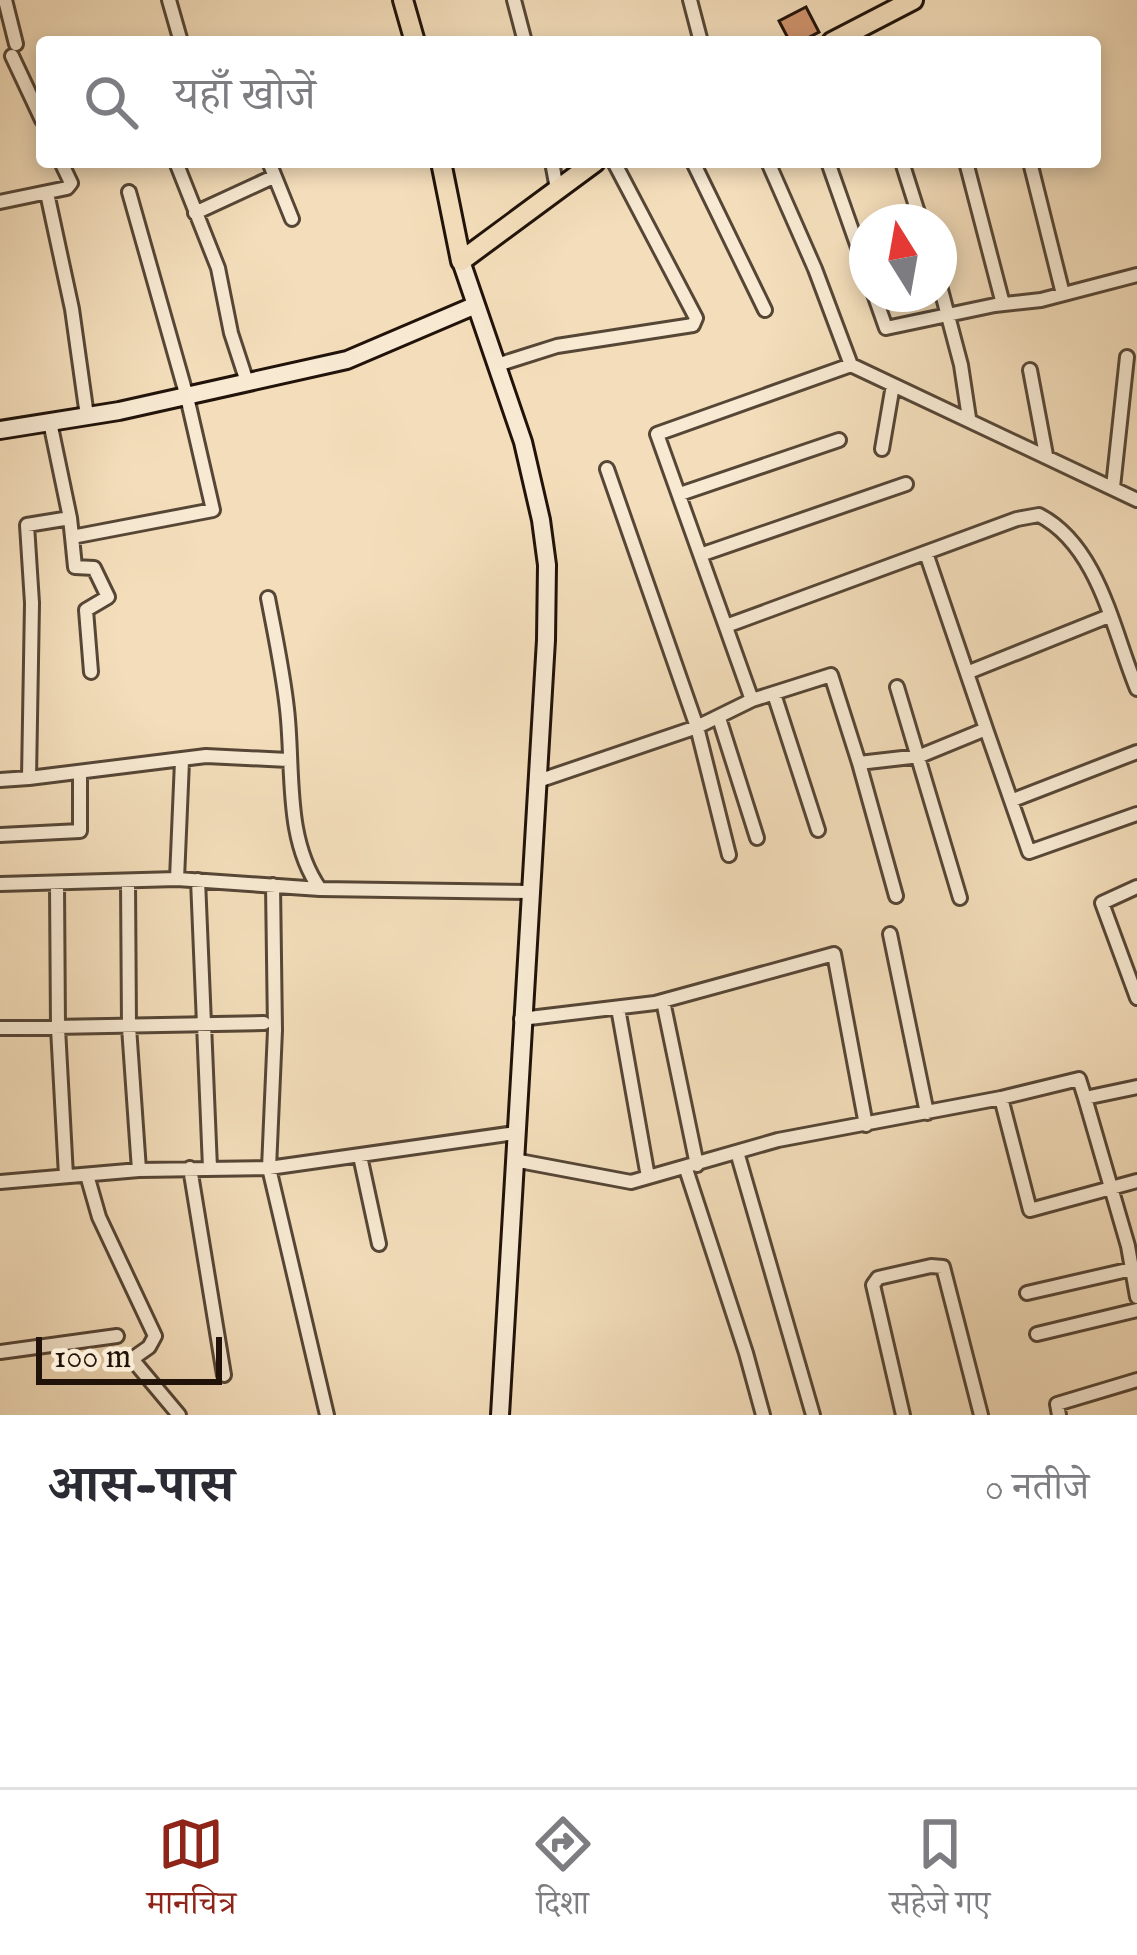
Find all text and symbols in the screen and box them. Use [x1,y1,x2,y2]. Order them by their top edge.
search box [36,36,1101,168]
text: यहाँ खोजें [174,68,316,125]
icon: search [78,69,144,135]
north arrow [849,204,957,312]
scale bar [36,1331,222,1384]
text: 100 m [54,1337,131,1379]
text: आस-पास [48,1455,234,1520]
text: 0 नतीजे [985,1464,1089,1513]
tab: मानचित्र [147,1811,236,1935]
tab: दिशा [530,1811,596,1935]
tab: सहेजे गए [889,1811,990,1935]

